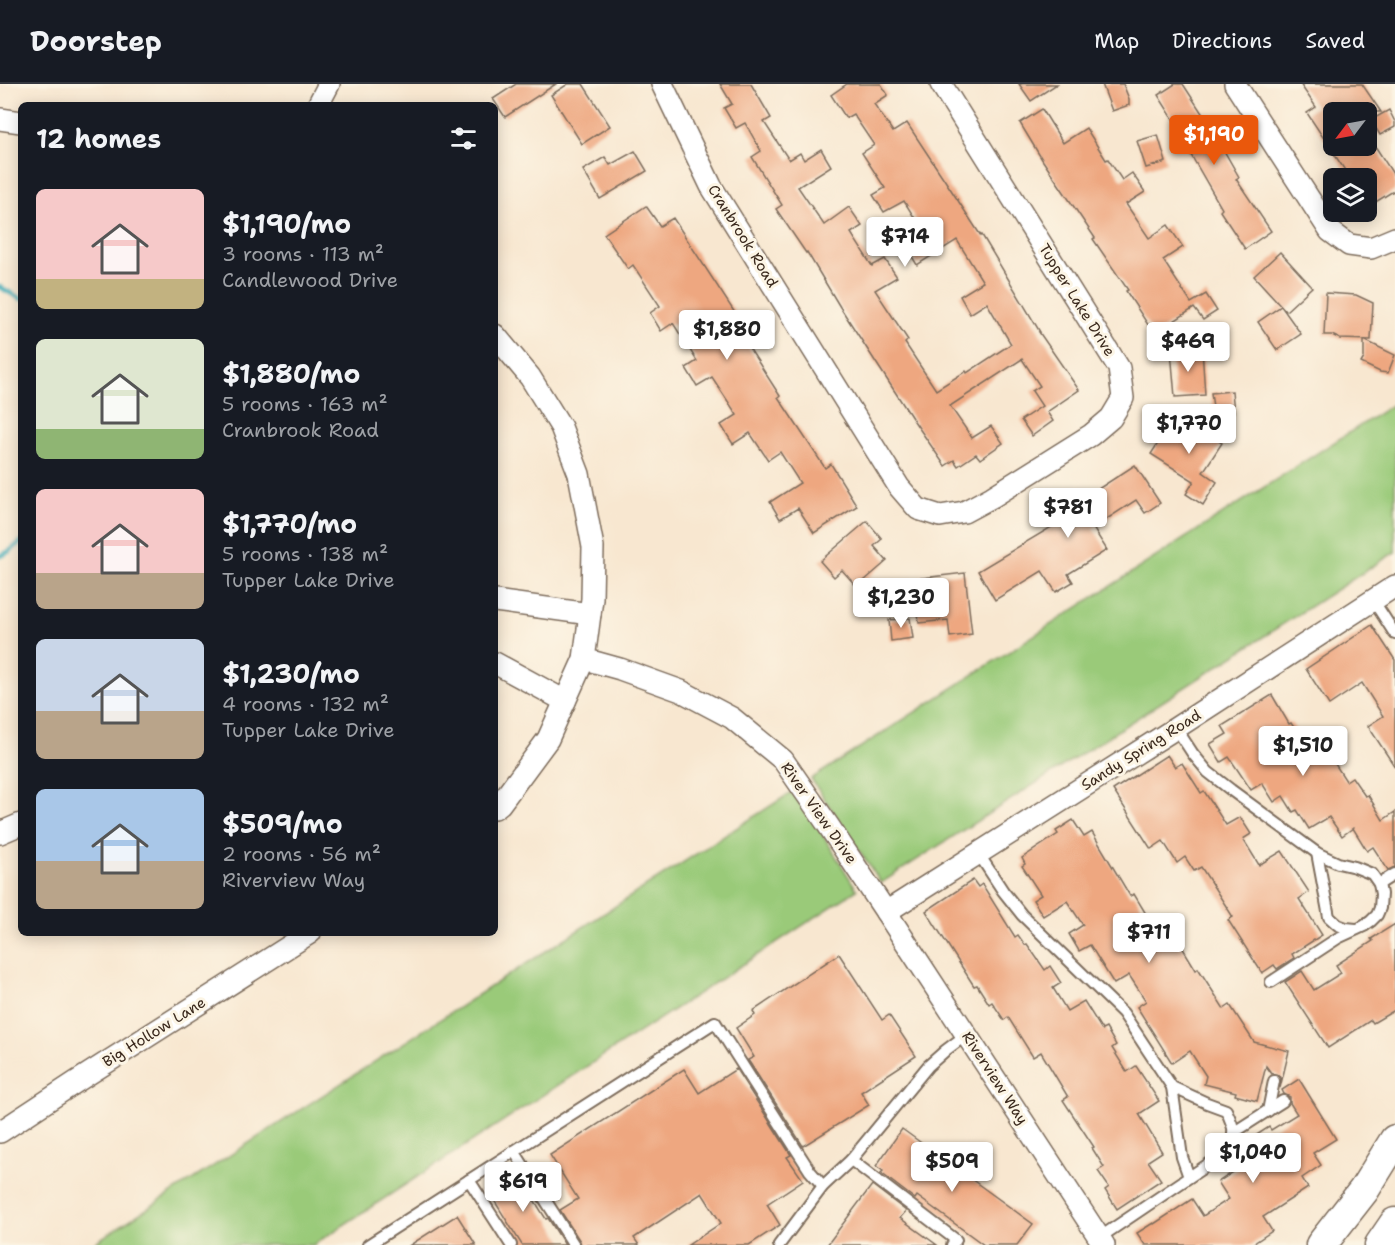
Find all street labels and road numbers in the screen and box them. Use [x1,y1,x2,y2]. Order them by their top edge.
street label: Cranbrook Road [703,181,783,292]
street label: Tupper Lake Drive [1034,240,1120,360]
street label: Sandy Spring Road [1077,705,1205,795]
street label: River View Drive [776,758,862,868]
street label: Big Hollow Lane [99,992,209,1072]
street label: Riverview Way [957,1028,1033,1128]

